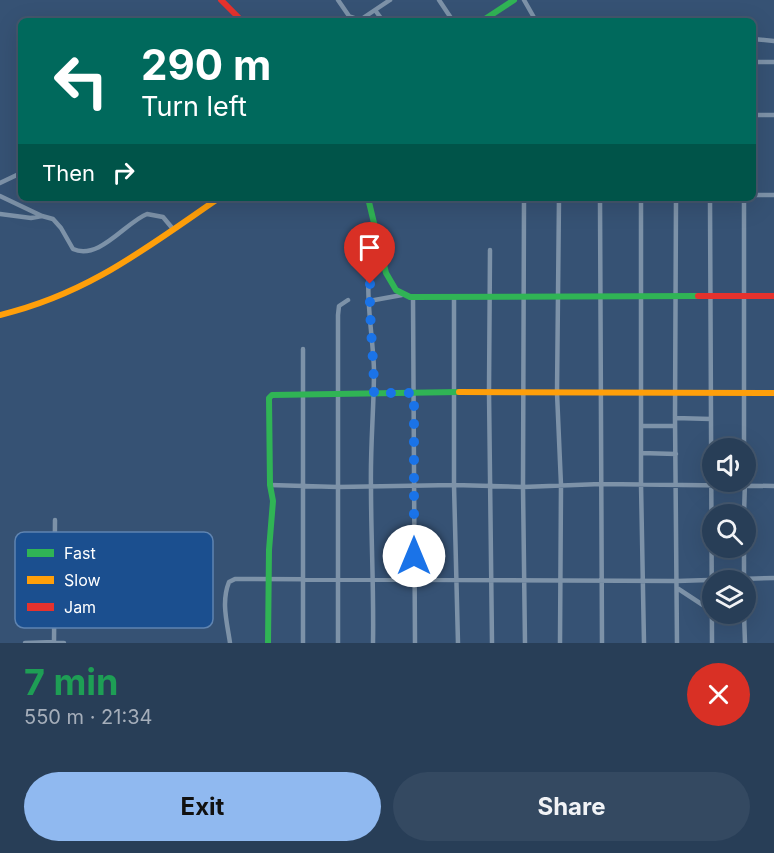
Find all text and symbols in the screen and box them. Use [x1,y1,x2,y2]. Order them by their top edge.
text: 290 m [141,39,271,90]
icon: left [42,42,120,120]
text: Turn left [141,90,247,123]
icon: right [107,156,140,189]
text: Then [42,160,95,186]
pin [344,222,395,284]
icon: arrive [353,231,386,264]
map controls [702,438,756,624]
button: sound [702,438,756,492]
button: search [702,504,756,558]
position arrow [382,524,446,588]
legend [15,532,213,628]
text: Fast [64,543,96,563]
text: Slow [64,570,101,590]
button: layers [702,570,756,624]
text: Jam [64,597,96,617]
text: 7 min [24,660,118,704]
button: close [687,663,750,726]
text: 550 m · 21:34 [24,705,152,729]
button: Exit [24,772,381,841]
button: Share [393,772,750,841]

